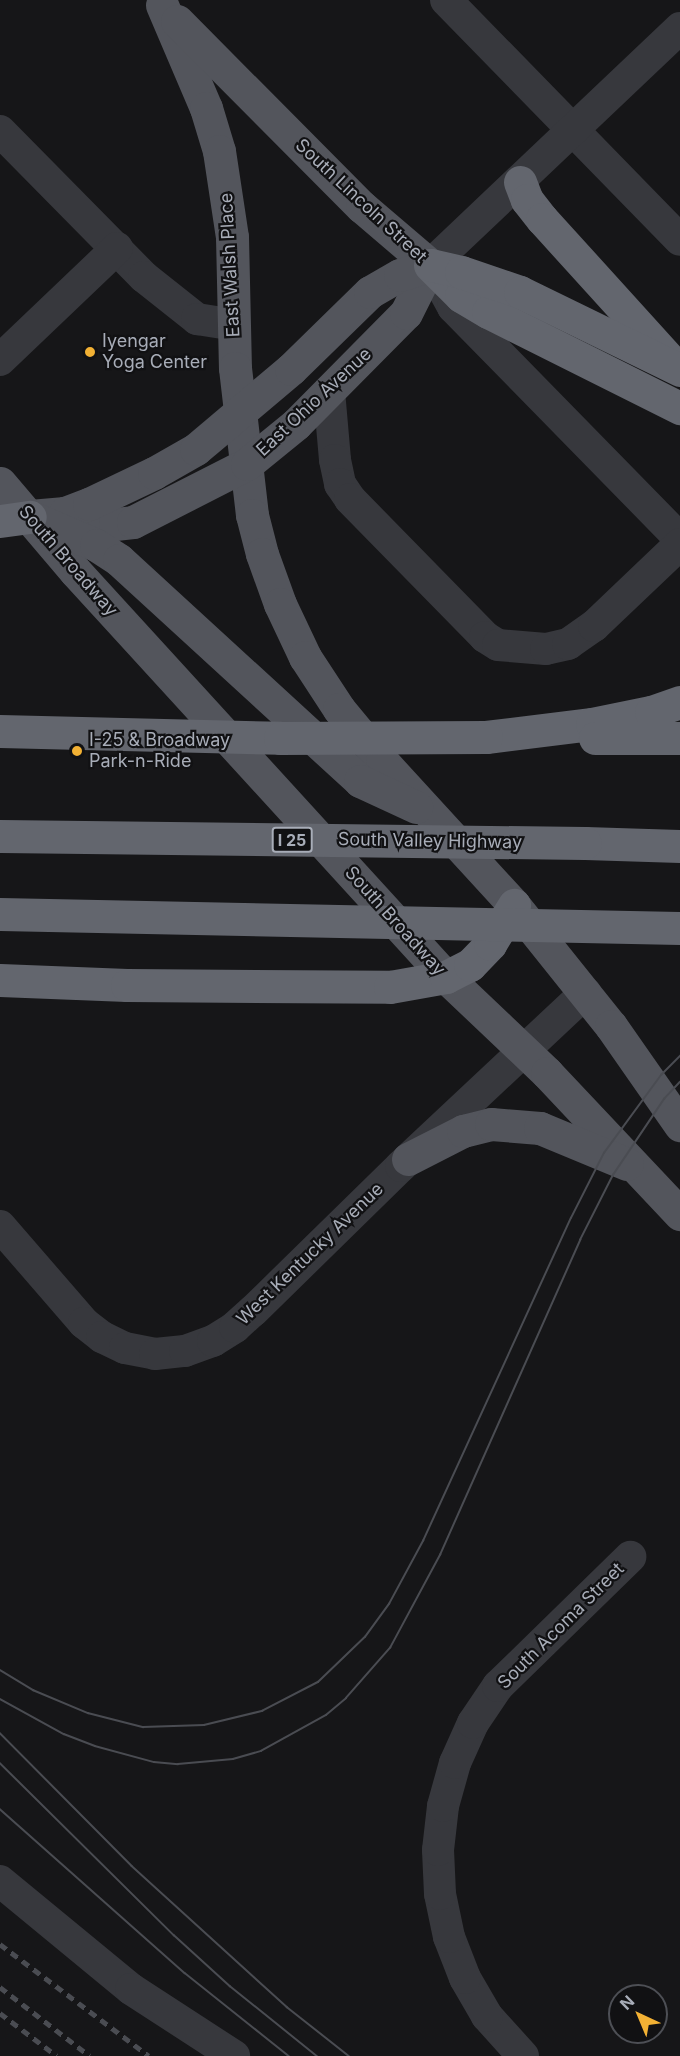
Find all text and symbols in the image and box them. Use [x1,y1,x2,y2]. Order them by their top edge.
street label: South Lincoln Street [291,135,431,267]
street label: East Walsh Place [215,192,245,338]
place label: Iyengar Yoga Center [102,331,207,374]
street label: East Ohio Avenue [252,343,376,461]
marker: Iyengar Yoga Center [83,345,97,359]
street label: South Broadway [14,501,122,621]
place label: I-25 & Broadway Park-n-Ride [89,730,230,772]
marker: I-25 & Broadway Park-n-Ride [70,744,84,758]
road number: I 25 [271,827,313,853]
street label: South Valley Highway [338,829,522,853]
street label: South Broadway [340,862,450,980]
street label: West Kentucky Avenue [232,1178,388,1330]
street label: South Acoma Street [493,1558,629,1694]
north arrow [608,1984,668,2044]
text: N [616,1991,638,2014]

